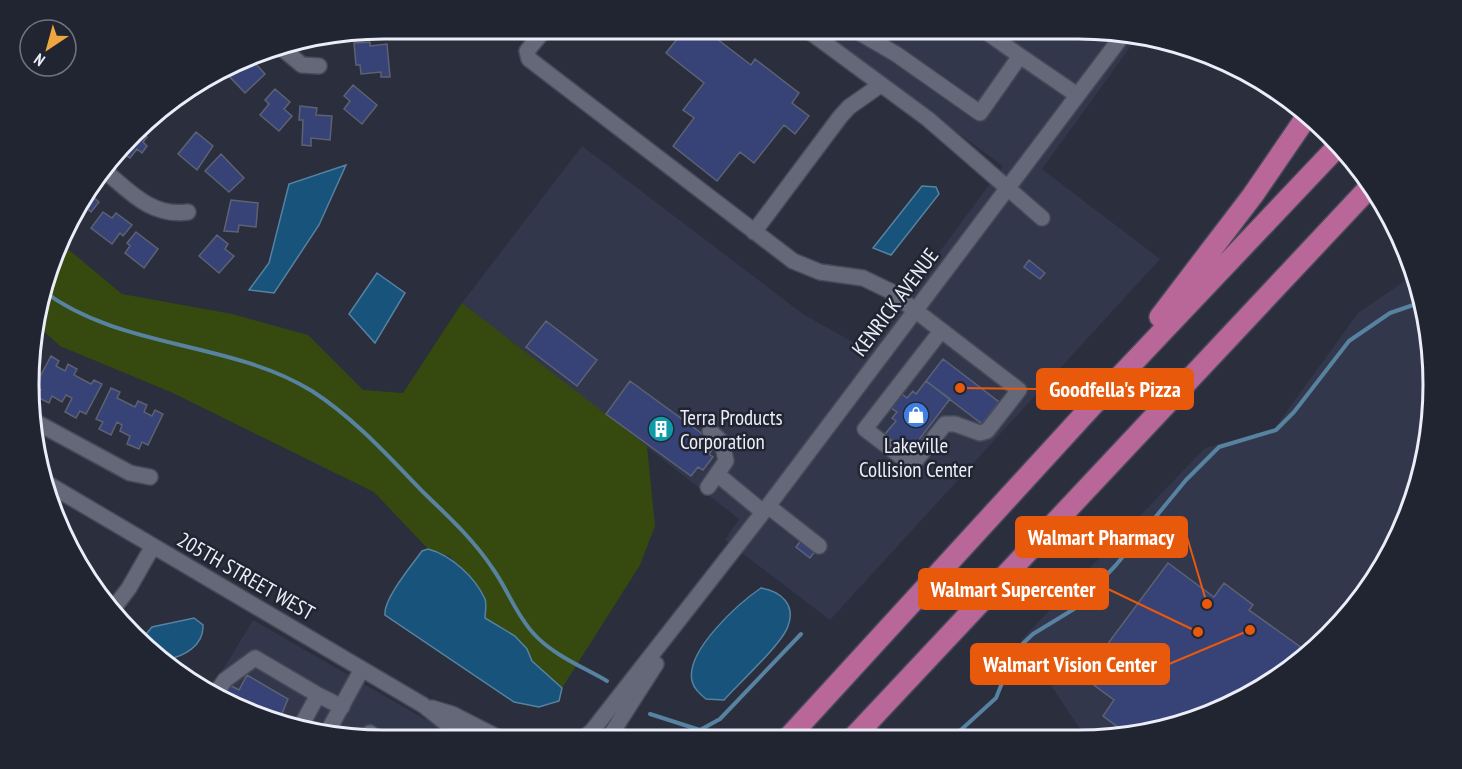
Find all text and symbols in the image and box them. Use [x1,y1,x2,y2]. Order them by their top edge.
north arrow [18,18,78,78]
text: N [30,50,49,71]
street label: KENRICK AVENUE [846,243,944,361]
callout: Goodfella's Pizza [1037,369,1193,409]
text: Goodfella's Pizza [1049,375,1181,403]
shop icon: Lakeville Collision Center [901,400,931,430]
place label: Terra Products Corporation [680,404,783,455]
building icon: Terra Products Corporation [646,414,676,444]
place label: Lakeville Collision Center [859,432,973,483]
callout: Walmart Pharmacy [1016,517,1187,557]
text: Walmart Pharmacy [1027,523,1176,551]
street label: 205TH STREET WEST [172,526,320,627]
callout: Walmart Supercenter [919,569,1108,609]
text: Walmart Supercenter [929,575,1096,603]
callout: Walmart Vision Center [971,644,1169,684]
text: Walmart Vision Center [982,650,1157,678]

